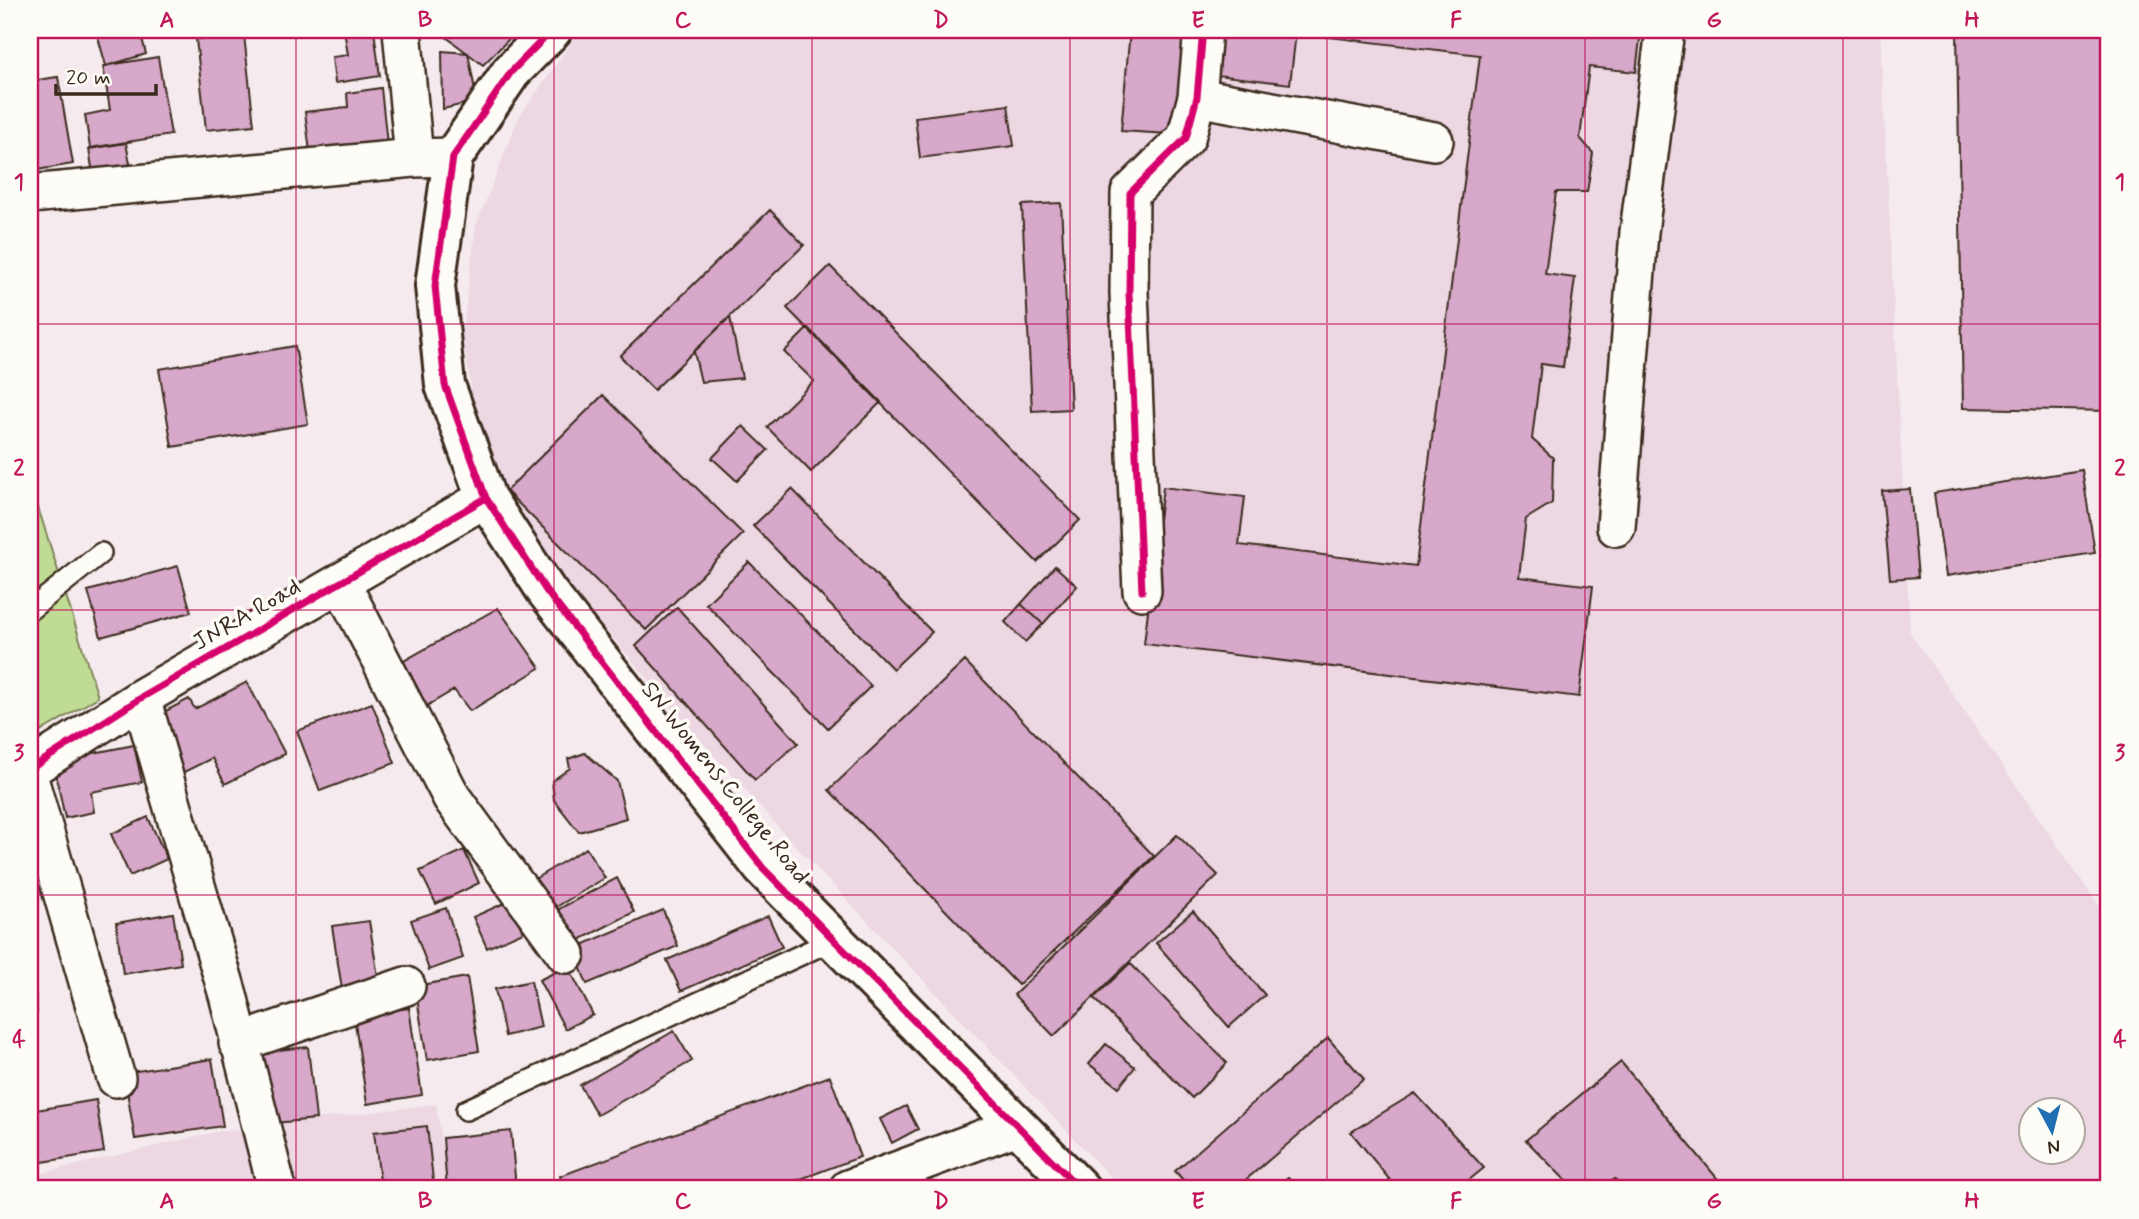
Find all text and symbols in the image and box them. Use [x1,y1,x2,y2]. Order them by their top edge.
text: A [159,6,175,36]
text: B [418,6,433,36]
text: C [675,6,692,36]
text: D [933,6,949,36]
text: E [1191,6,1205,36]
text: F [1450,6,1462,36]
text: G [1706,6,1722,36]
text: H [1964,6,1980,36]
scale bar [56,52,156,96]
text: 20 m [66,64,111,92]
text: 1 [14,168,24,198]
text: 1 [2115,168,2125,198]
text: 2 [13,454,25,484]
text: 2 [2114,454,2126,484]
street label: JNRA Road [188,572,306,658]
street label: SN Womens College Road [634,675,816,891]
text: 3 [14,739,25,769]
text: 3 [2115,739,2126,769]
text: 4 [12,1025,26,1055]
text: 4 [2113,1025,2127,1055]
north arrow [2016,1096,2086,1166]
text: N [2046,1133,2062,1160]
text: A [159,1187,175,1217]
text: B [418,1187,433,1217]
text: C [675,1187,692,1217]
text: D [933,1187,949,1217]
text: E [1191,1187,1205,1217]
text: F [1450,1187,1462,1217]
text: G [1706,1187,1722,1217]
text: H [1964,1187,1980,1217]

